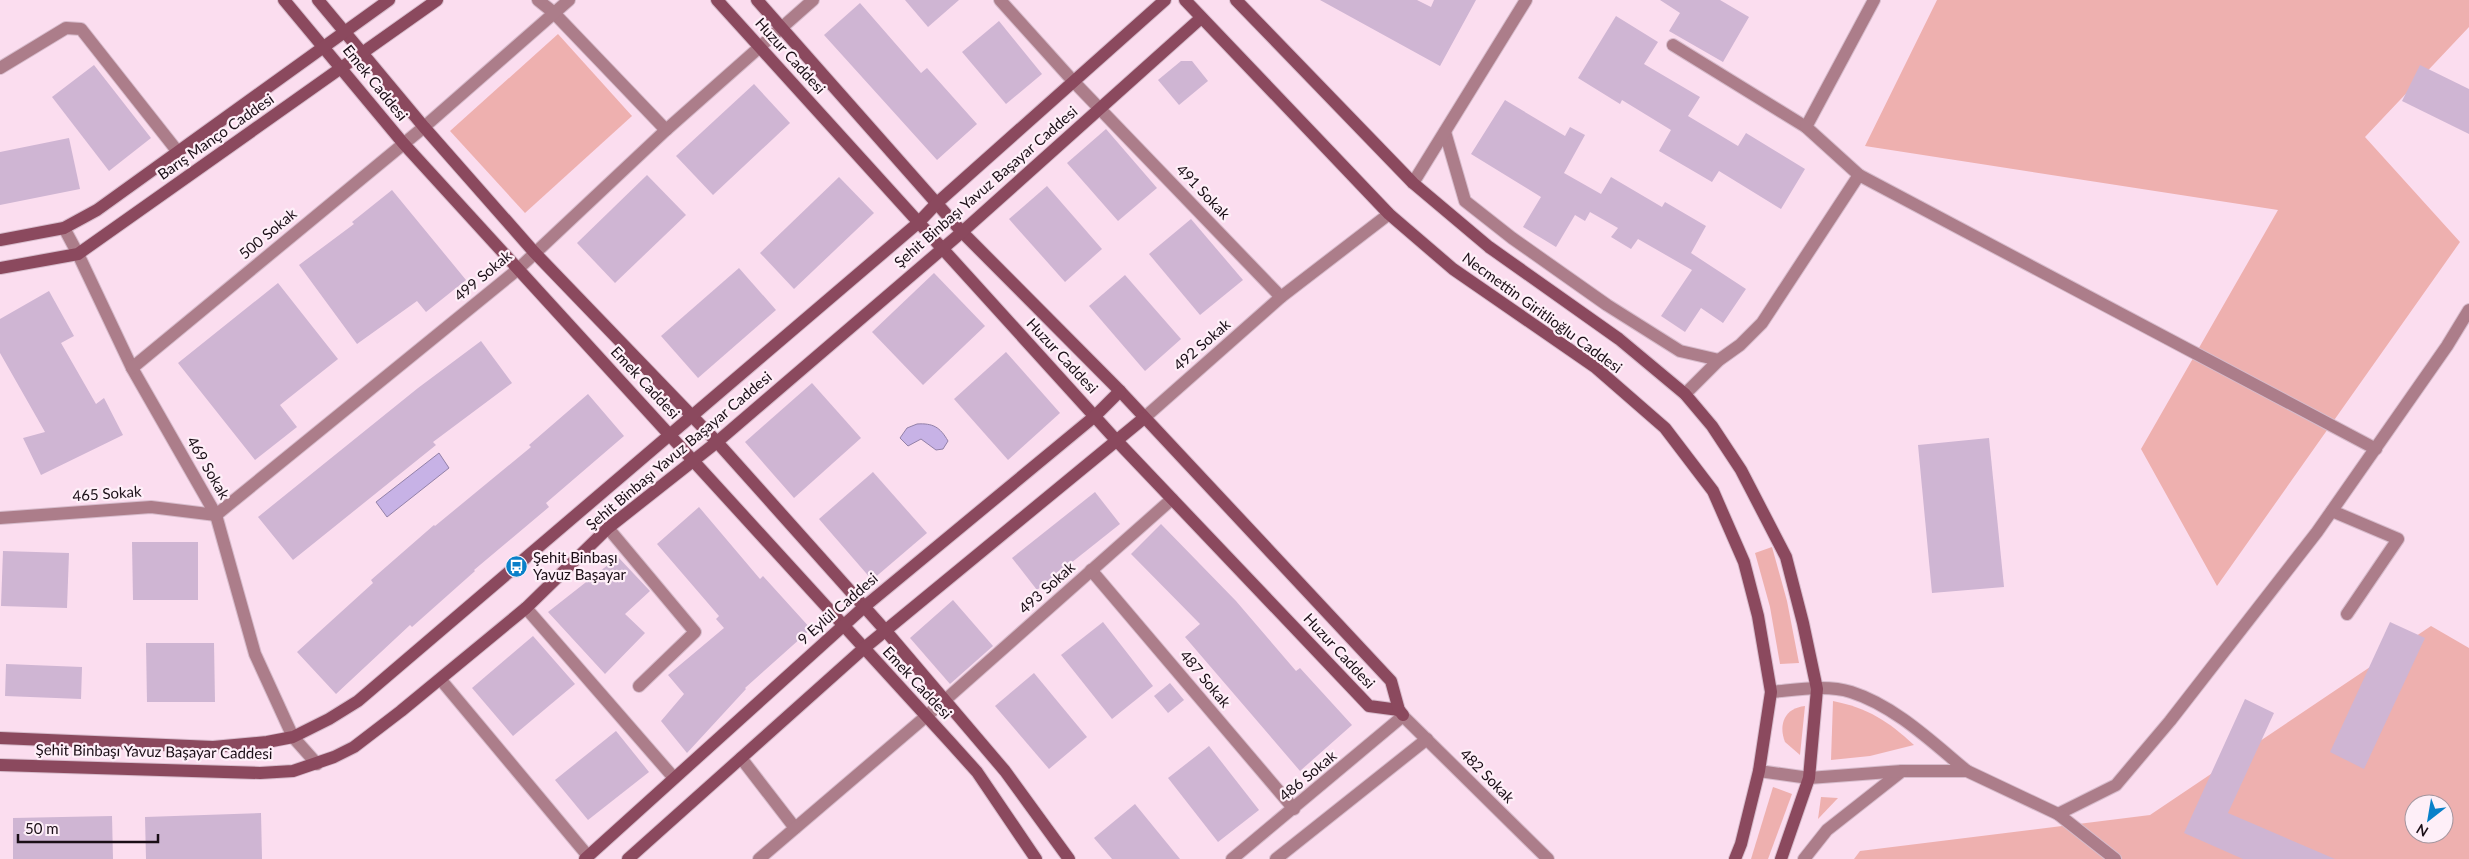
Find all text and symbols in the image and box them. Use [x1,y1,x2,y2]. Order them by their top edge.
street label: Huzur Caddesi [752,14,830,97]
street label: Emek Caddesi [340,41,412,124]
street label: Barış Manço Caddesi [154,89,277,183]
street label: Şehit Binbaşı Yavuz Başayar Caddesi [890,102,1081,271]
street label: 491 Sokak [1173,160,1235,223]
street label: 500 Sokak [235,204,300,262]
street label: 499 Sokak [450,246,515,304]
street label: Necmettin Giritlioğlu Caddesi [1459,248,1626,376]
street label: Huzur Caddesi [1023,314,1102,397]
street label: 492 Sokak [1169,314,1234,374]
street label: Emek Caddesi [608,342,684,422]
street label: Şehit Binbaşı Yavuz Başayar Caddesi [582,367,775,533]
street label: 469 Sokak [184,433,234,502]
street label: 465 Sokak [72,482,142,504]
place label: Şehit Binbaşı Yavuz Başayar [533,548,627,583]
bus stop icon: Şehit Binbaşı Yavuz Başayar [505,555,529,579]
street label: 493 Sokak [1015,557,1078,617]
street label: 9 Eylül Caddesi [794,569,881,648]
street label: Huzur Caddesi [1300,609,1379,692]
street label: Emek Caddesi [880,642,956,722]
street label: 487 Sokak [1177,646,1235,711]
street label: Şehit Binbaşı Yavuz Başayar Caddesi [35,740,273,762]
street label: 482 Sokak [1457,744,1519,806]
street label: 486 Sokak [1275,746,1340,804]
north arrow [2404,794,2454,844]
scale bar [18,812,158,844]
text: 50 m [25,819,59,837]
text: N [2413,821,2431,841]

